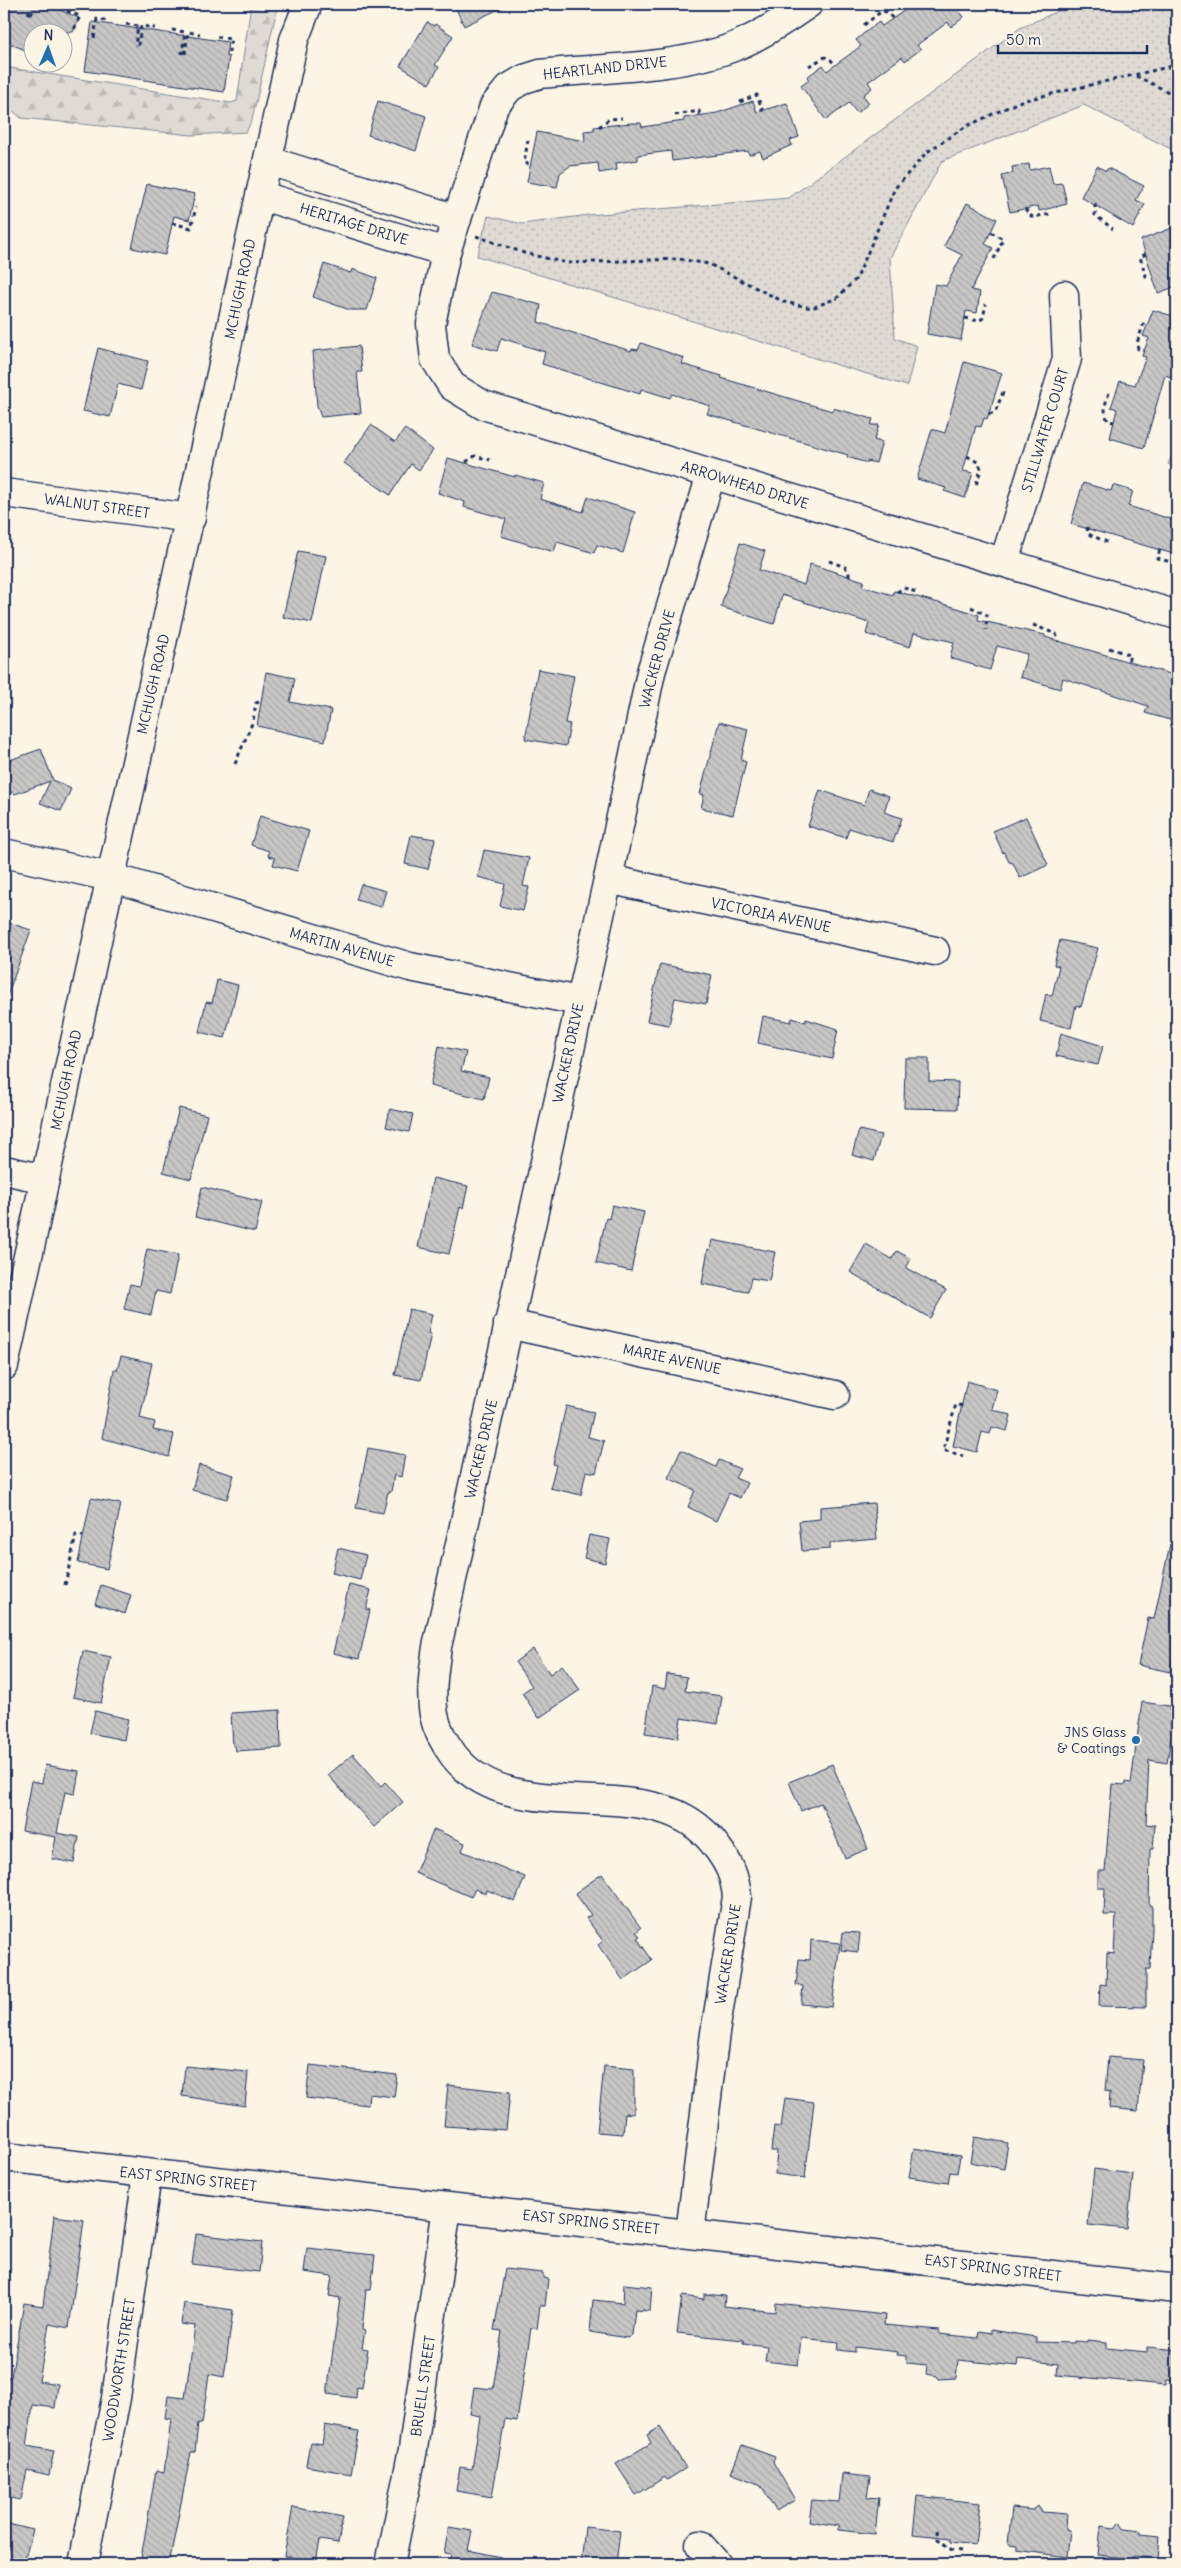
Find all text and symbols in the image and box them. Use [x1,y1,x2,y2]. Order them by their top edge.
north arrow [22,22,72,72]
scale bar [998,22,1147,54]
text: N [43,26,54,44]
text: 50 m [1006,30,1041,49]
street label: HEARTLAND DRIVE [542,53,668,83]
street label: HERITAGE DRIVE [298,199,410,249]
street label: MCHUGH ROAD [221,237,259,341]
street label: STILLWATER COURT [1018,366,1072,494]
street label: ARROWHEAD DRIVE [679,457,811,513]
street label: WALNUT STREET [43,490,151,522]
street label: WACKER DRIVE [635,608,679,710]
street label: MCHUGH ROAD [133,632,173,736]
street label: VICTORIA AVENUE [710,894,832,936]
street label: MARTIN AVENUE [287,923,397,971]
street label: WACKER DRIVE [549,1001,587,1105]
street label: MCHUGH ROAD [47,1028,85,1132]
street label: MARIE AVENUE [621,1340,723,1378]
street label: WACKER DRIVE [461,1398,501,1500]
place label: JNS Glass & Coatings [1057,1723,1126,1757]
marker: JNS Glass & Coatings [1130,1734,1142,1746]
street label: WACKER DRIVE [711,1902,745,2006]
street label: EAST SPRING STREET [119,2163,257,2195]
street label: EAST SPRING STREET [522,2206,660,2238]
street label: EAST SPRING STREET [924,2251,1062,2285]
street label: WOODWORTH STREET [99,2297,139,2443]
street label: BRUELL STREET [407,2334,439,2438]

